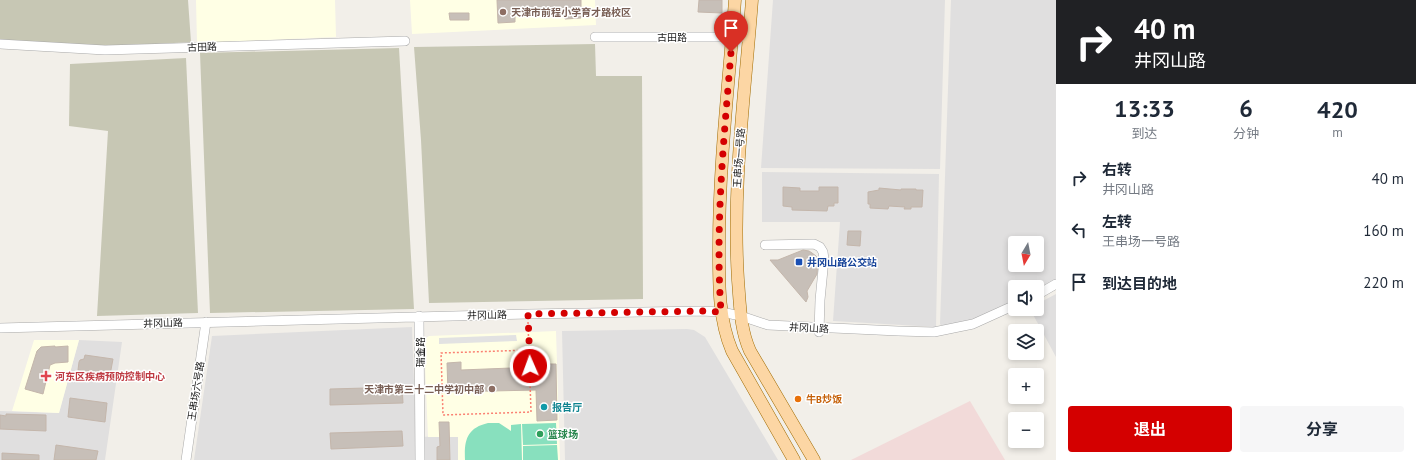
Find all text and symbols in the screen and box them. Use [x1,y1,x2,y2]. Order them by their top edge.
place label: 天津市前程小学育才路校区 [511,6,631,19]
marker: 天津市前程小学育才路校区 [498,7,508,17]
text: 40 m [1134,10,1195,47]
pin [714,11,748,52]
icon: right [1068,16,1120,68]
icon: arrive [720,17,742,39]
street label: 古田路 [657,31,687,44]
street label: 古田路 [187,40,217,54]
text: 井冈山路 [1134,49,1206,72]
text: 13:33 [1114,93,1175,124]
text: 6 [1239,93,1253,124]
text: 420 [1317,94,1358,125]
text: m [1332,124,1343,141]
text: 到达 [1132,125,1158,142]
text: 分钟 [1233,125,1259,142]
street label: 王串场一号路 [730,128,748,188]
text: 右转 [1102,160,1132,179]
icon: right [1068,167,1090,189]
text: 40 m [1371,169,1404,188]
text: 井冈山路 [1102,181,1154,198]
text: 左转 [1102,212,1132,231]
icon: left [1068,219,1090,241]
text: 160 m [1363,221,1404,240]
text: 王串场一号路 [1102,233,1180,250]
north arrow [1008,236,1044,272]
map controls [1008,236,1044,448]
place label: 井冈山路公交站 [807,256,877,269]
marker: 井冈山路公交站 [794,257,804,267]
icon: arrive [1068,271,1090,293]
text: 220 m [1363,273,1404,292]
text: 到达目的地 [1102,274,1177,293]
button: sound [1008,280,1044,316]
street label: 井冈山路 [467,308,507,322]
street label: 井冈山路 [143,316,183,330]
street label: 井冈山路 [789,320,829,336]
button: layers [1008,324,1044,360]
street label: 瑞金路 [414,337,427,367]
position arrow [509,345,551,387]
street label: 王串场六号路 [185,360,207,422]
button: + [1008,368,1044,404]
marker: 河东区疾病预防控制中心 [40,370,52,382]
place label: 河东区疾病预防控制中心 [55,370,165,383]
place label: 天津市第三十二中学初中部 [364,383,484,396]
marker: 天津市第三十二中学初中部 [487,384,497,394]
place label: 牛B炒饭 [806,393,842,406]
marker: 牛B炒饭 [793,394,803,404]
place label: 报告厅 [552,401,582,414]
marker: 报告厅 [539,402,549,412]
button: 退出 [1068,406,1232,452]
button: 分享 [1240,406,1404,452]
button: − [1008,412,1044,448]
place label: 篮球场 [548,428,578,441]
marker: 篮球场 [535,429,545,439]

